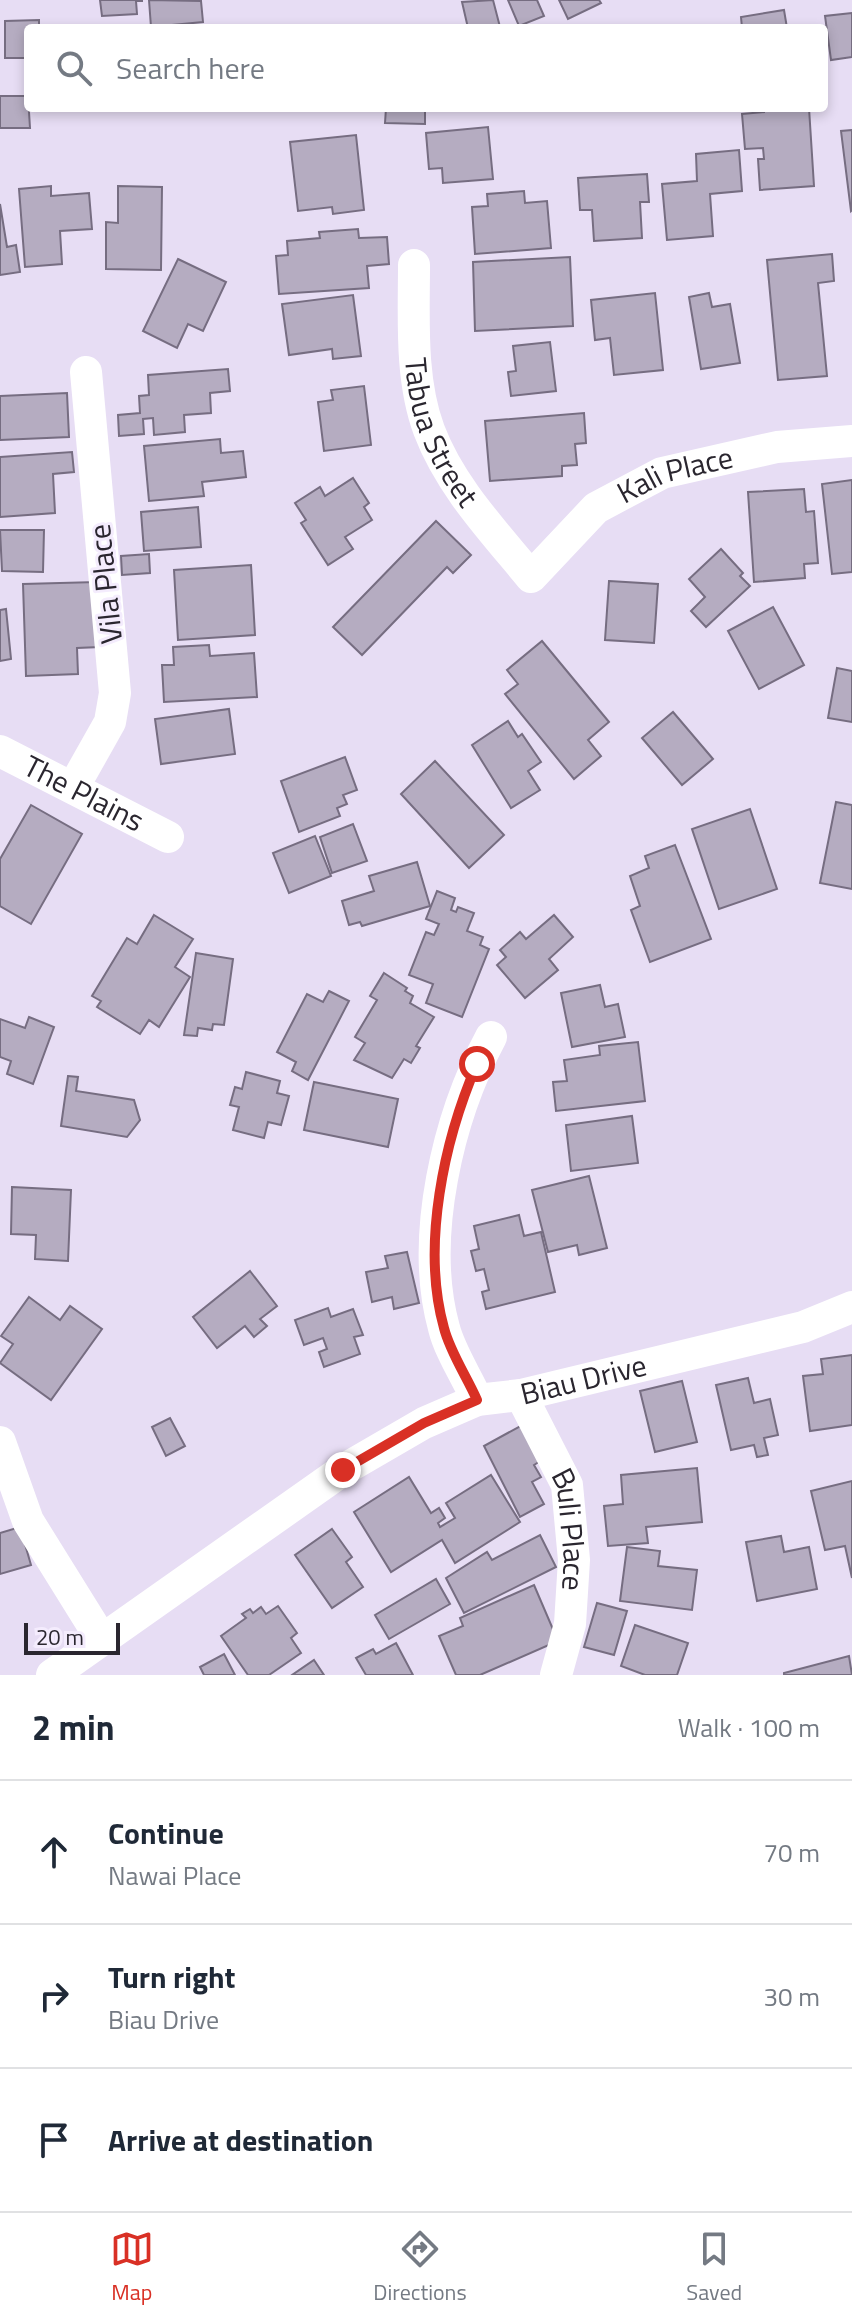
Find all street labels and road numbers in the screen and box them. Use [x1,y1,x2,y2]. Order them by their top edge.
street label: Tabua Street [393,356,491,517]
street label: Kali Place [608,434,737,515]
street label: Vila Place [76,522,134,646]
street label: The Plains [16,743,153,843]
street label: Biau Drive [516,1342,651,1416]
street label: Buli Place [540,1460,598,1592]

